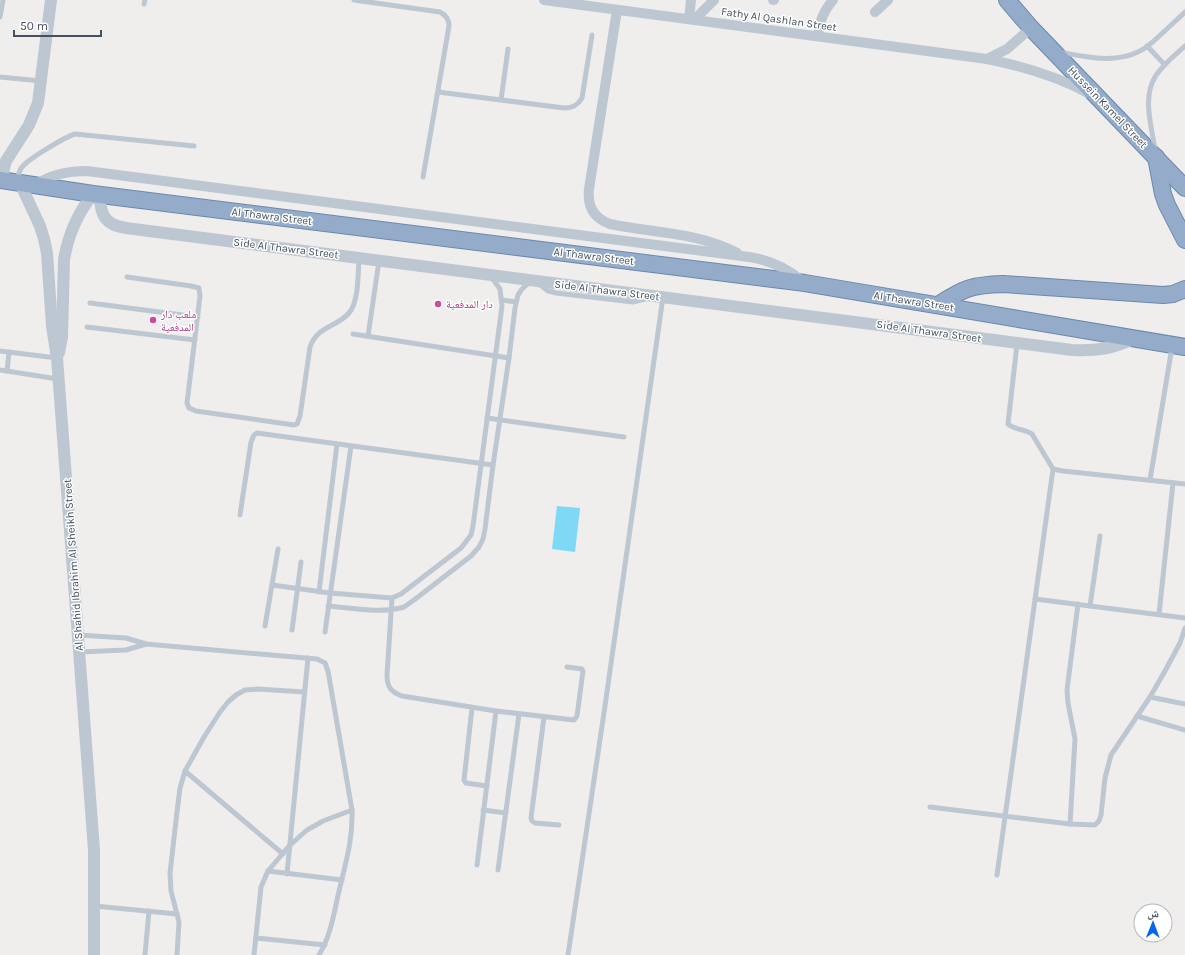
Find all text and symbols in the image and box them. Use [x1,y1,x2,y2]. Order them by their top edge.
street label: Fathy Al Qashlan Street [720,5,837,34]
scale bar [14,12,101,38]
text: 50 m [20,19,48,33]
street label: Hussein Kamel Street [1065,64,1150,151]
street label: Al Thawra Street [231,205,313,228]
street label: Side Al Thawra Street [233,236,339,261]
street label: Al Thawra Street [553,245,635,268]
street label: Side Al Thawra Street [554,278,660,303]
street label: Al Thawra Street [873,289,955,314]
place label: دار المدفعية [446,298,493,311]
marker: دار المدفعية [433,299,443,309]
place label: ملعب دار المدفعية [160,308,196,334]
marker: ملعب دار المدفعية [148,315,158,325]
street label: Side Al Thawra Street [876,318,982,345]
street label: Al Shahid Ibrahim Al Sheikh Street [61,478,86,652]
north arrow [1133,903,1173,943]
text: ش [1147,907,1159,921]

